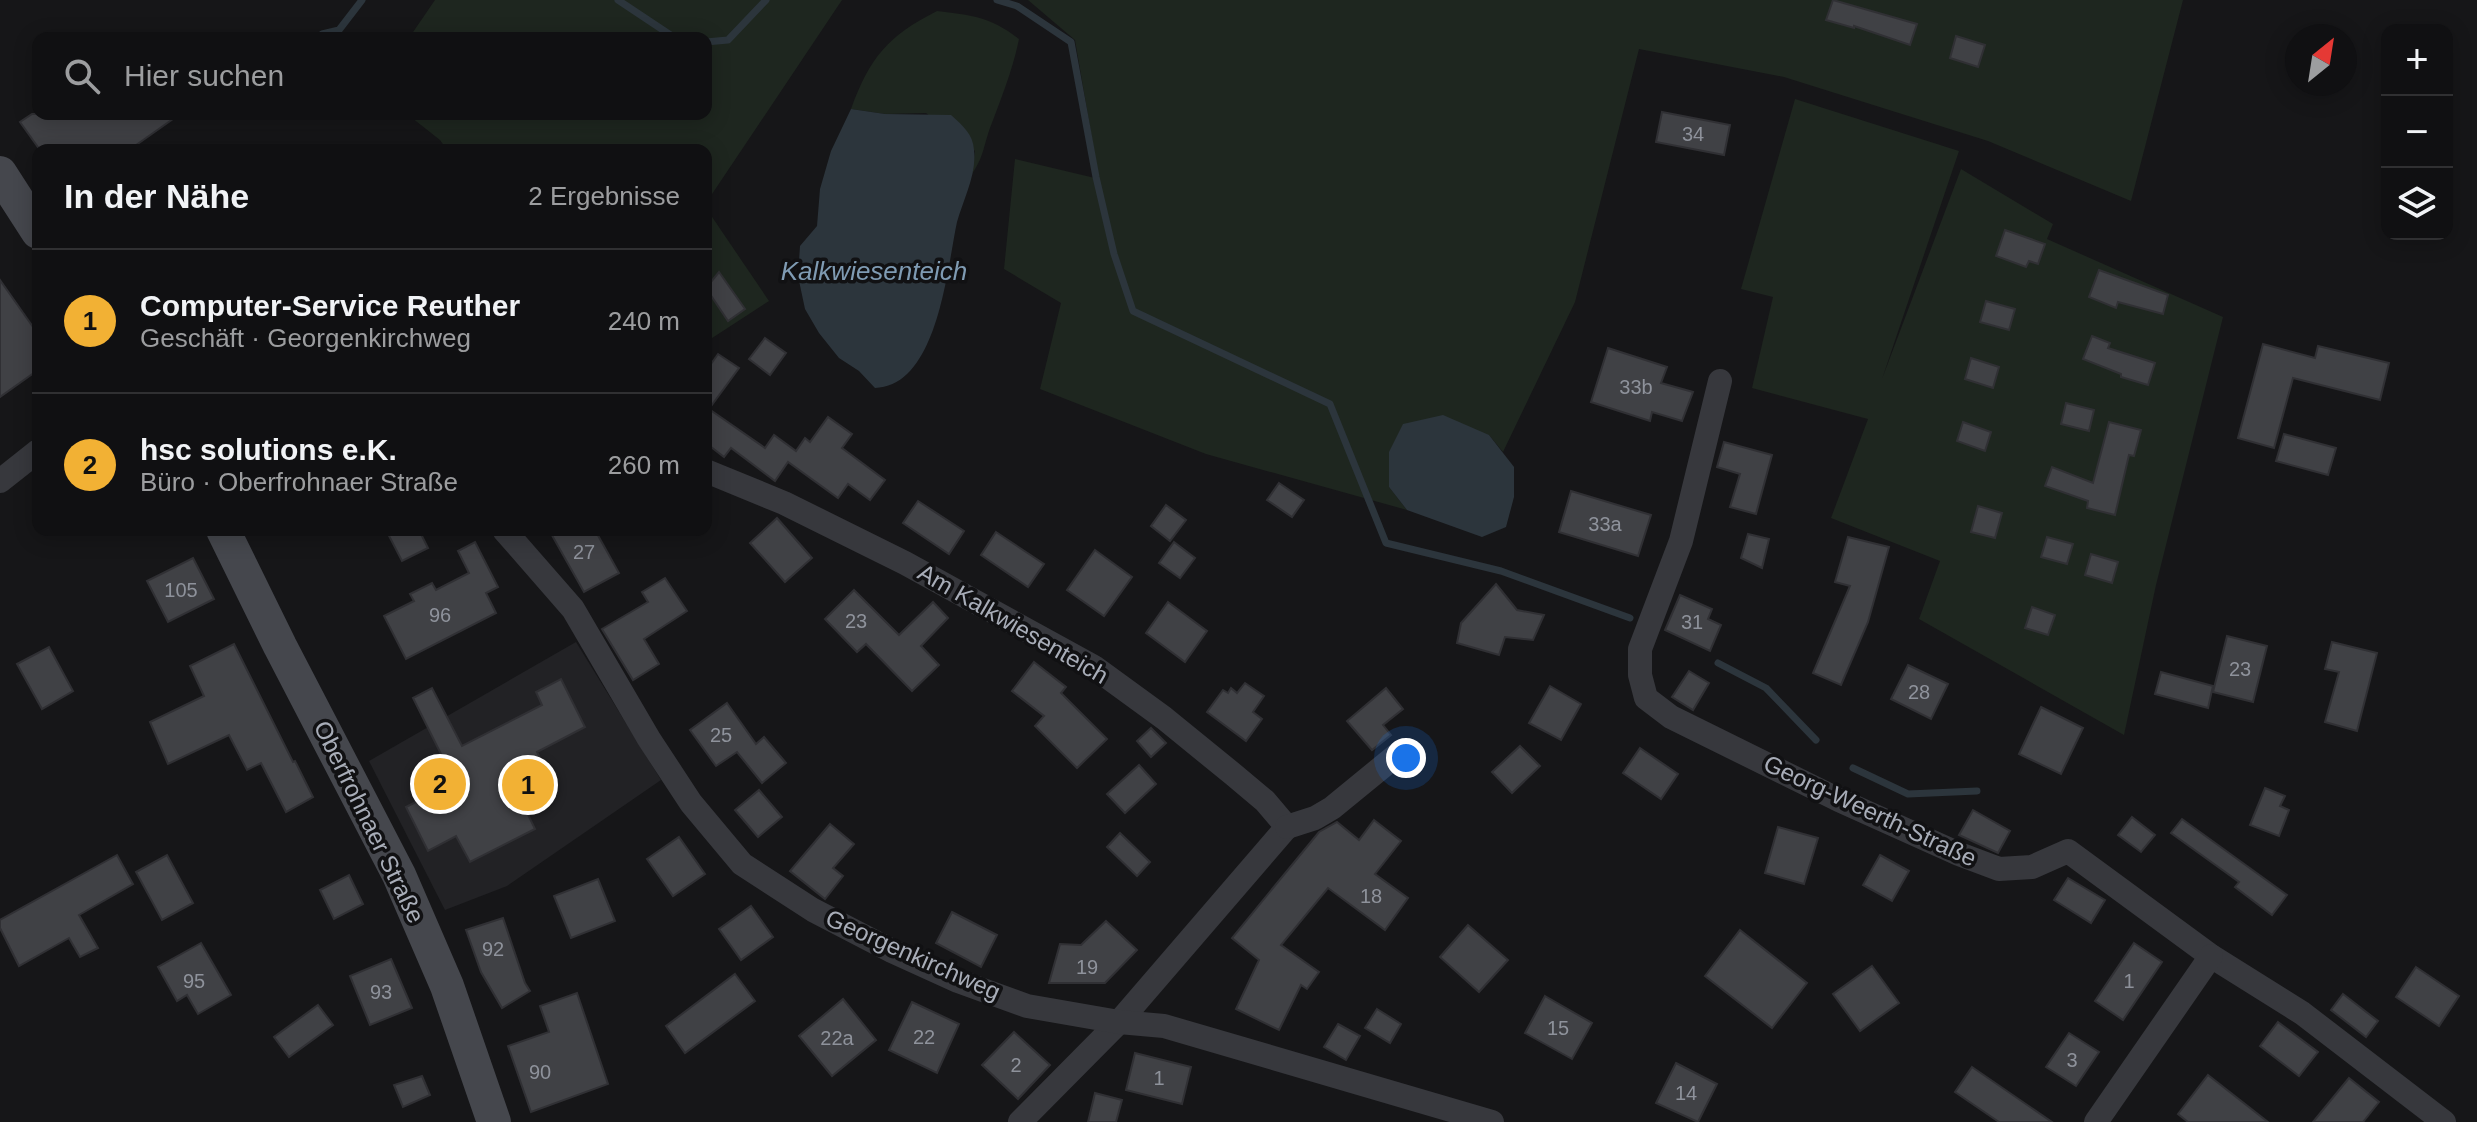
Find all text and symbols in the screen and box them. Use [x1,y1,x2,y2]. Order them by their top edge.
north arrow [2285,24,2357,96]
map controls [2381,24,2453,240]
button: + [2381,24,2453,96]
search box [32,32,712,120]
icon: search [60,54,104,98]
text: Hier suchen [124,59,284,92]
button: − [2381,96,2453,168]
house number: 34 [1682,123,1704,145]
button: layers [2381,168,2453,240]
text: In der Nähe [64,177,249,215]
text: 2 Ergebnisse [528,181,680,211]
water label: Kalkwiesenteich [781,256,967,286]
text: Computer-Service Reuther [140,289,520,322]
text: 1 [83,306,97,336]
text: 240 m [608,306,680,336]
text: Geschäft · Georgenkirchweg [140,323,471,353]
house number: 33b [1619,376,1653,398]
text: hsc solutions e.K. [140,433,397,466]
text: 2 [83,450,97,480]
text: 260 m [608,450,680,480]
text: Büro · Oberfrohnaer Straße [140,467,458,497]
house number: 33a [1588,513,1623,535]
house number: 27 [573,541,595,563]
street label: Am Kalkwiesenteich [914,558,1113,689]
house number: 105 [164,579,198,601]
house number: 96 [429,604,451,626]
house number: 23 [845,610,867,632]
house number: 31 [1681,611,1703,633]
house number: 23 [2229,658,2251,680]
house number: 28 [1908,681,1930,703]
street label: Oberfrohnaer Straße [309,716,430,927]
house number: 25 [710,724,732,746]
your location [1386,738,1426,778]
street label: Georg-Weerth-Straße [1760,749,1981,872]
pin: 2 [414,754,466,814]
pin: 1 [502,755,554,815]
house number: 18 [1360,885,1382,907]
street label: Georgenkirchweg [822,904,1005,1005]
house number: 92 [482,938,504,960]
house number: 19 [1076,956,1098,978]
house number: 95 [183,970,205,992]
house number: 1 [2123,970,2135,992]
house number: 93 [370,981,392,1003]
house number: 15 [1547,1017,1569,1039]
house number: 22 [913,1026,935,1048]
house number: 22a [820,1027,855,1049]
house number: 3 [2066,1049,2078,1071]
house number: 2 [1010,1054,1022,1076]
house number: 90 [529,1061,551,1083]
house number: 1 [1153,1067,1165,1089]
house number: 14 [1675,1082,1697,1104]

